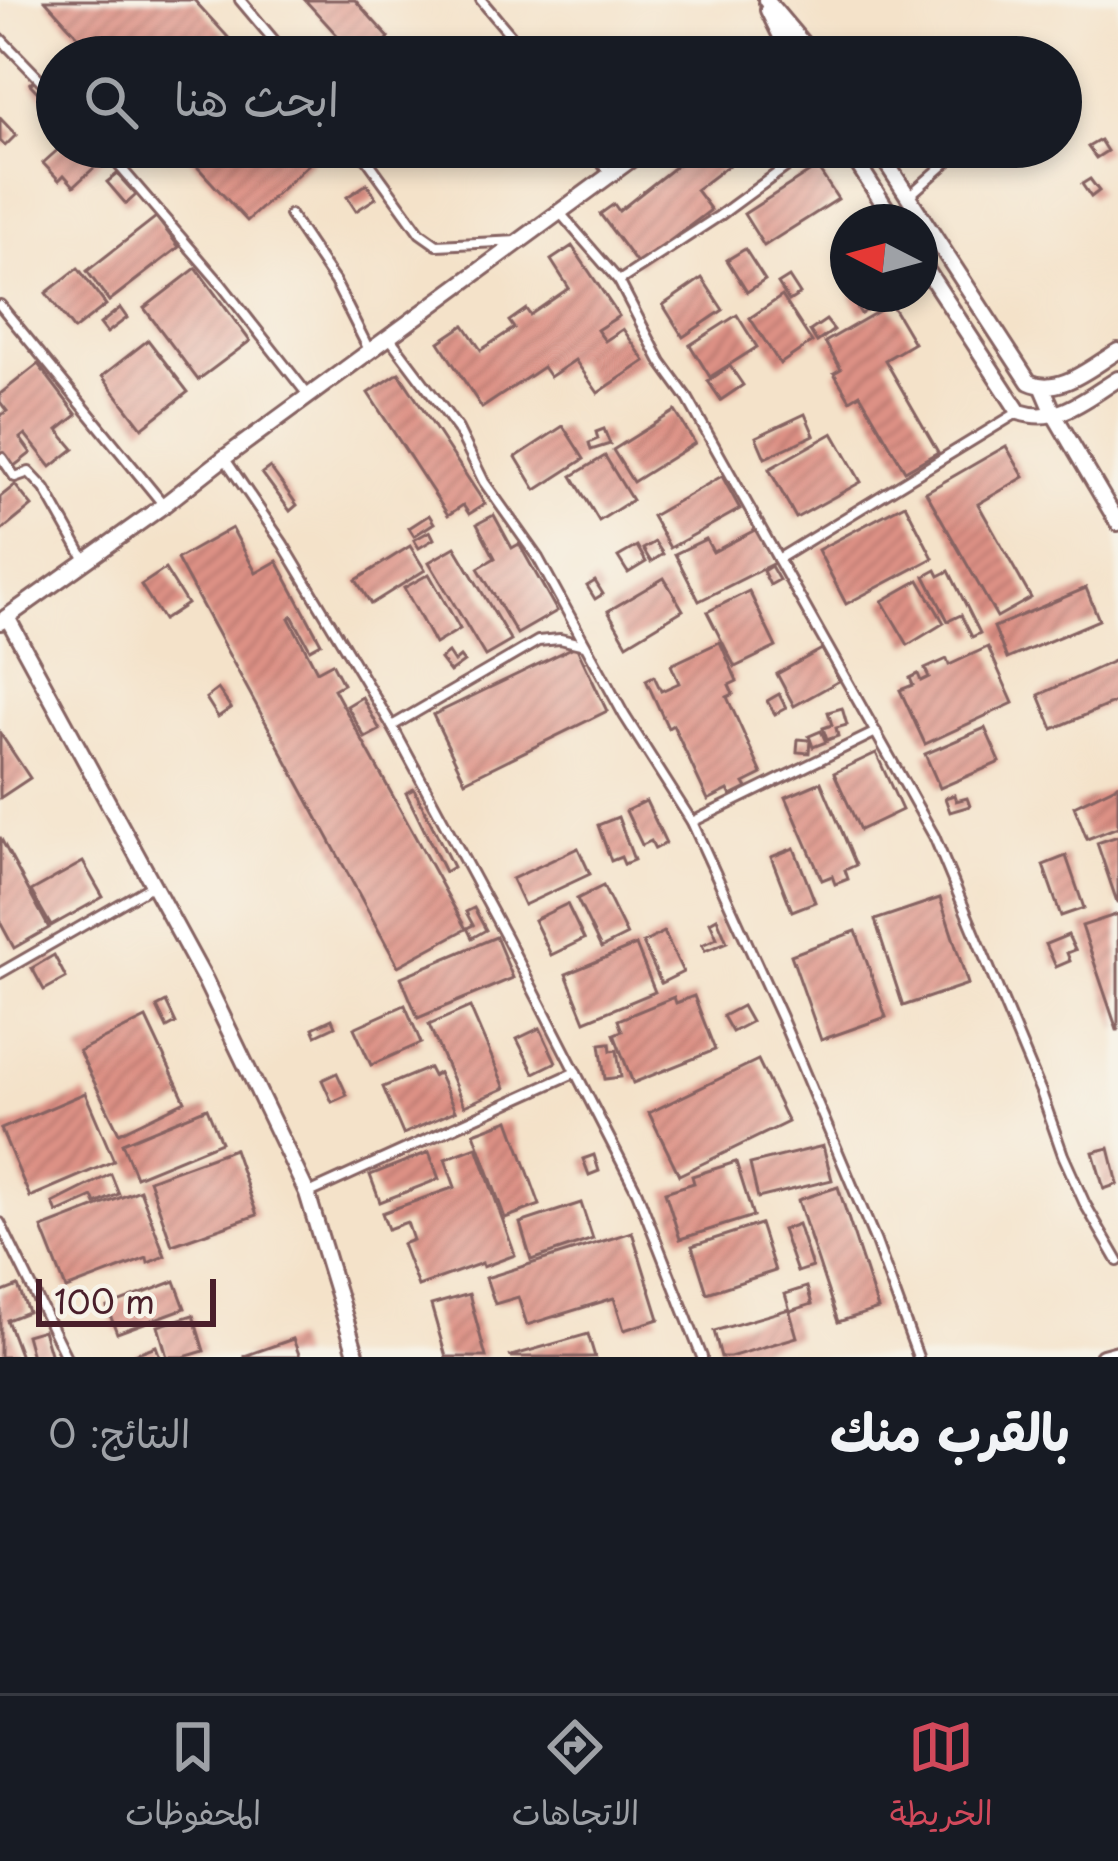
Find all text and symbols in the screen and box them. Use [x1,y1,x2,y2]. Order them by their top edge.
search box [36,36,1082,168]
text: ابحث هنا [174,63,339,131]
icon: search [78,69,144,135]
north arrow [830,204,938,312]
scale bar [36,1273,216,1326]
text: 100 m [54,1275,155,1325]
text: بالقرب منك [830,1391,1070,1468]
text: النتائج: 0 [48,1402,190,1461]
tab: المحفوظات [125,1714,261,1843]
tab: الاتجاهات [512,1714,639,1843]
tab: الخريطة [890,1714,993,1843]

